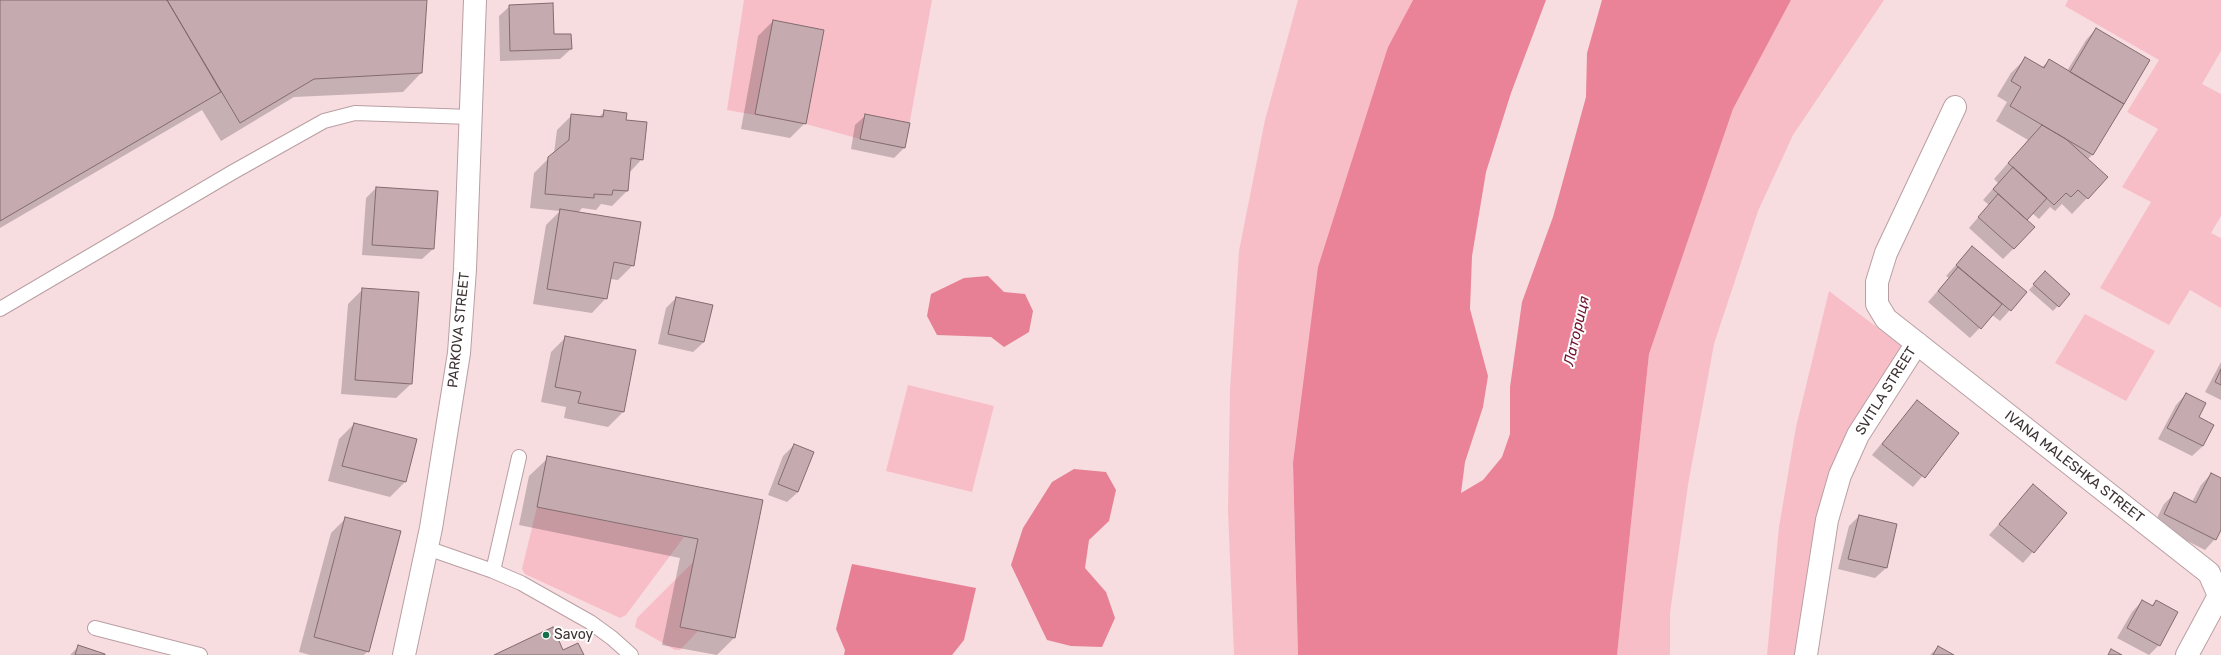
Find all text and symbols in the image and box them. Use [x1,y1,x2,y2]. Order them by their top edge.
street label: PARKOVA STREET [445,271,473,389]
water label: Латориця [1560,294,1594,368]
street label: SVITLA STREET [1852,344,1920,438]
street label: IVANA MALESHKA STREET [2001,407,2147,527]
place label: Savoy [554,627,593,643]
marker: Savoy [541,630,551,640]

